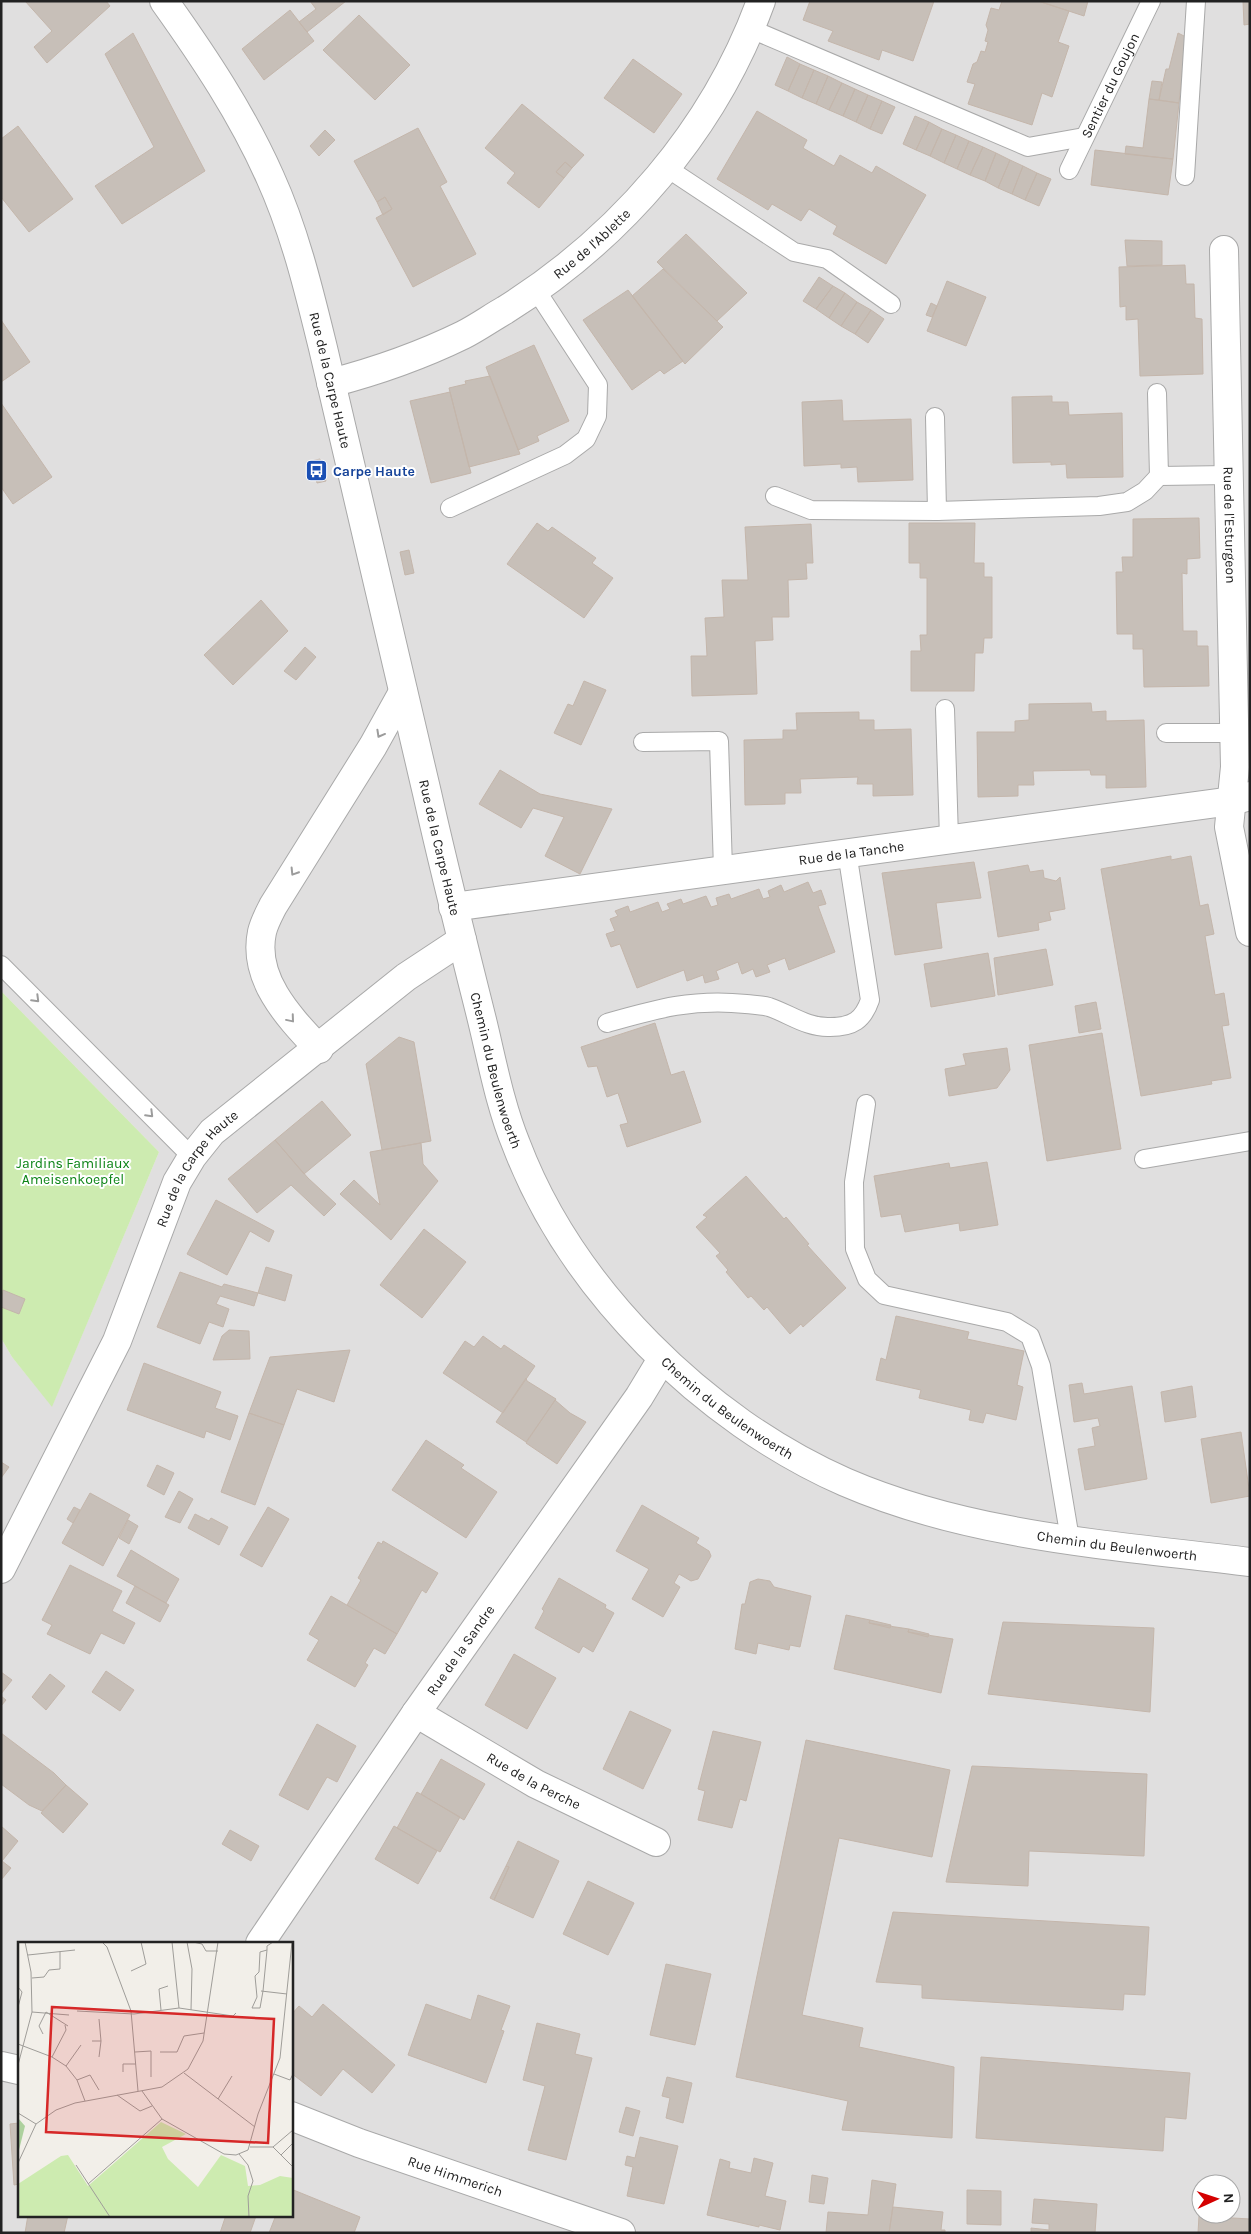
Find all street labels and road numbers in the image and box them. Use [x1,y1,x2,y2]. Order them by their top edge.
street label: Sentier du Goujon [1078,30,1143,141]
street label: Rue de l'Ablette [550,205,634,283]
street label: Rue de la Carpe Haute [305,310,354,450]
street label: Rue de l'Esturgeon [1220,466,1239,584]
street label: Rue de la Carpe Haute [415,778,464,917]
street label: Rue de la Tanche [798,838,905,869]
street label: Chemin du Beulenwoerth [466,991,525,1151]
street label: Rue de la Carpe Haute [153,1107,242,1230]
street label: Chemin du Beulenwoerth [657,1353,796,1463]
street label: Chemin du Beulenwoerth [1036,1527,1198,1565]
street label: Rue de la Sandre [423,1602,499,1699]
street label: Rue de la Perche [484,1749,583,1813]
street label: Rue Himmerich [405,2152,505,2201]

